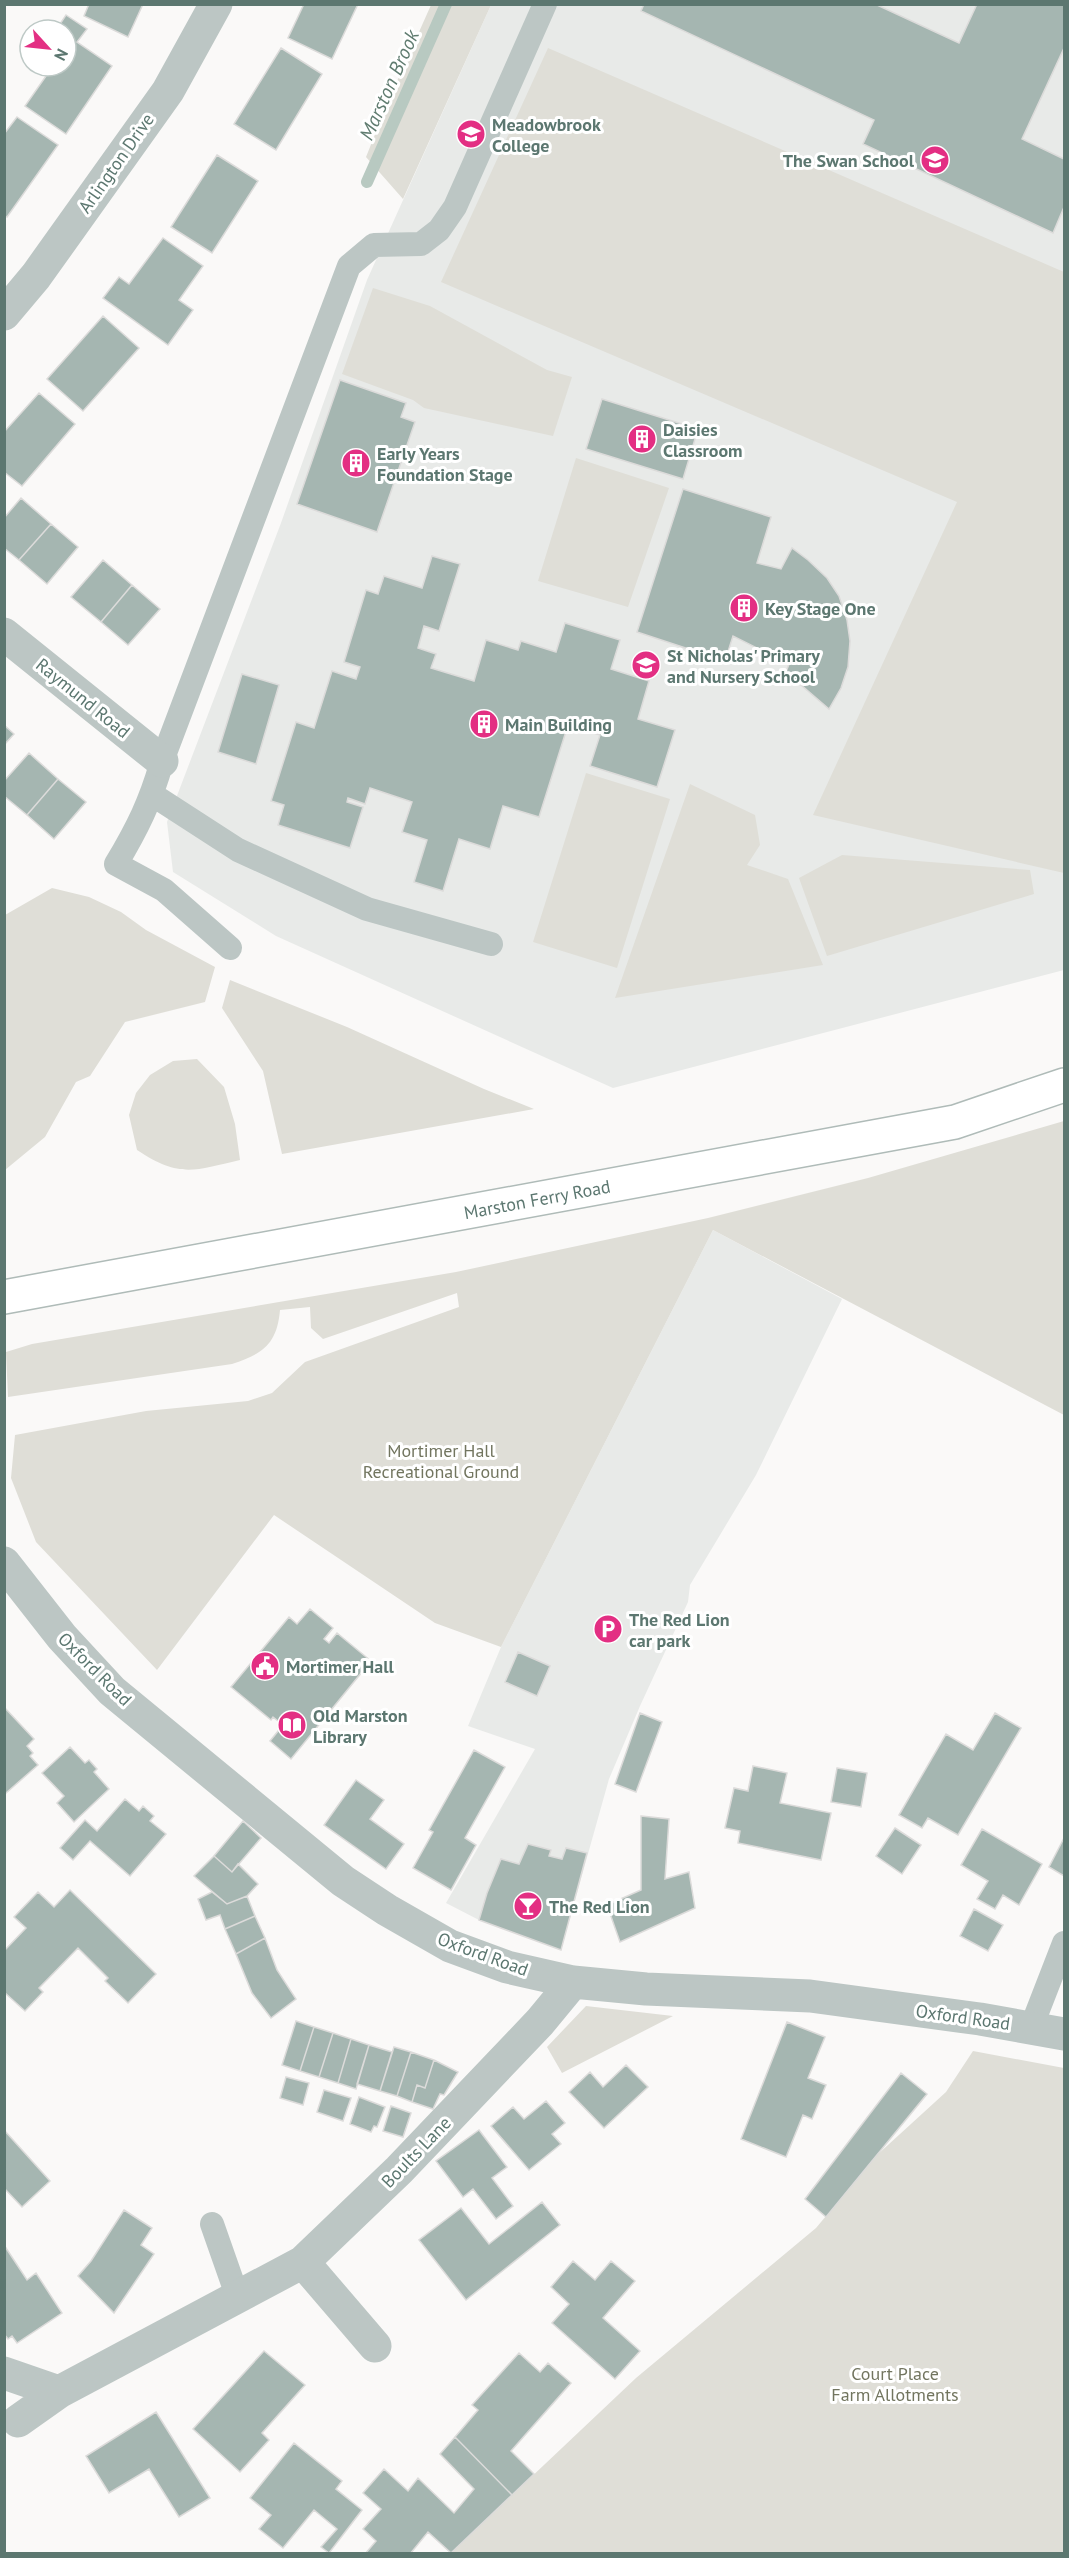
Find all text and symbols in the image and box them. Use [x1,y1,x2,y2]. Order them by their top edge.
north arrow [18,18,78,78]
water label: Marston Brook [353,25,425,144]
text: N [50,46,73,64]
street label: Arlington Drive [73,109,159,217]
place label: Meadowbrook College [492,113,601,157]
school or university icon: Meadowbrook College [455,118,487,150]
school or university icon: The Swan School [919,144,951,176]
place label: The Swan School [783,149,915,172]
place label: Daisies Classroom [663,418,743,462]
building icon: Daisies Classroom [626,423,658,455]
place label: Early Years Foundation Stage [377,442,513,486]
building icon: Early Years Foundation Stage [340,447,372,479]
building icon: Key Stage One [728,592,760,624]
place label: Key Stage One [765,597,876,620]
place label: St Nicholas' Primary and Nursery School [667,644,820,688]
school or university icon: St Nicholas' Primary and Nursery School [630,649,662,681]
street label: Raymund Road [31,653,135,743]
building icon: Main Building [468,708,500,740]
place label: Main Building [505,713,612,736]
street label: Marston Ferry Road [462,1174,612,1224]
park label: Mortimer Hall Recreational Ground [363,1439,519,1483]
place label: The Red Lion car park [629,1608,730,1652]
parking icon: The Red Lion car park [592,1613,624,1645]
street label: Oxford Road [53,1627,137,1711]
public building icon: Mortimer Hall [249,1650,281,1682]
place label: Mortimer Hall [286,1655,394,1678]
place label: Old Marston Library [313,1704,408,1748]
library icon: Old Marston Library [276,1709,308,1741]
bar icon: The Red Lion [512,1890,544,1922]
place label: The Red Lion [549,1895,650,1918]
street label: Oxford Road [434,1927,532,1981]
street label: Oxford Road [914,1999,1012,2035]
street label: Boults Lane [376,2111,456,2193]
park label: Court Place Farm Allotments [831,2362,959,2406]

